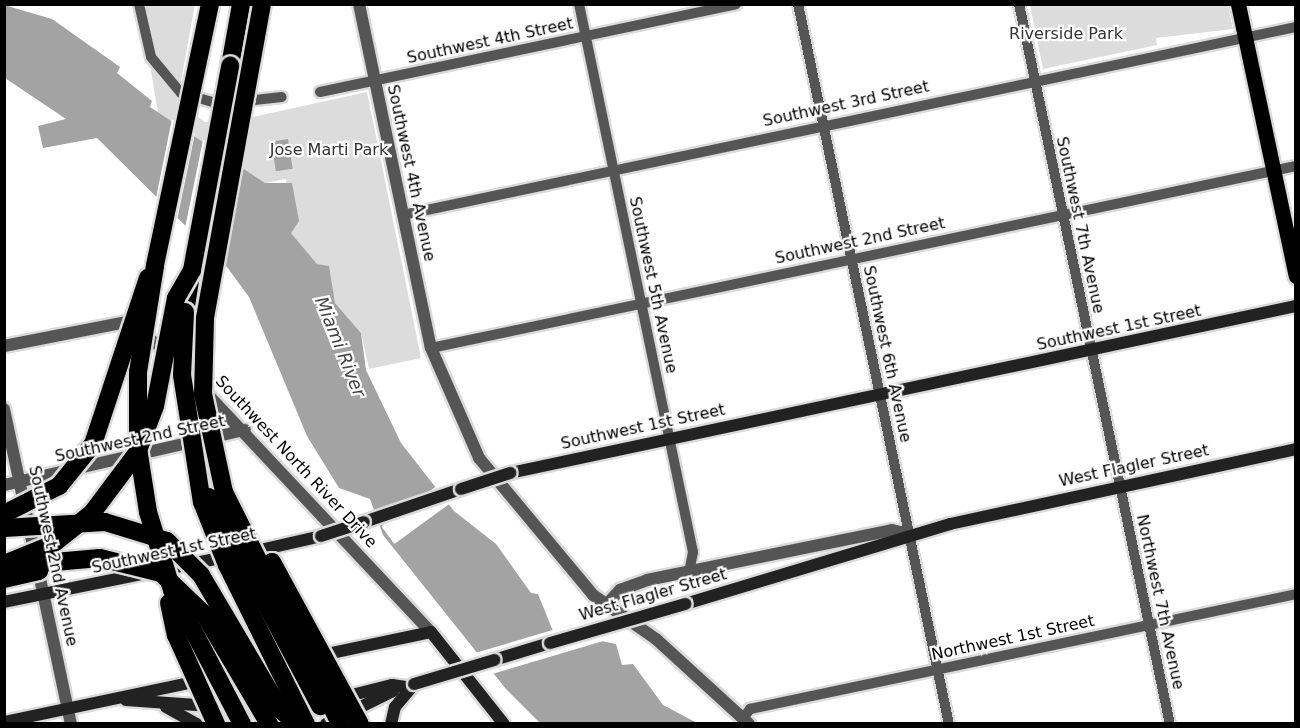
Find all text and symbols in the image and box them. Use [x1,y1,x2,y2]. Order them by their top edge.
street label: Southwest 4th Street [405,14,575,68]
park label: Riverside Park [1009,24,1123,44]
street label: Southwest 3rd Street [761,77,931,131]
street label: Southwest 4th Avenue [383,83,439,263]
street label: Southwest 7th Avenue [1052,135,1108,315]
park label: Jose Marti Park [270,140,388,160]
street label: Southwest 5th Avenue [625,195,681,375]
street label: Southwest 2nd Street [773,214,947,268]
street label: Southwest 6th Avenue [859,264,915,444]
water label: Miami River [310,294,370,400]
street label: Southwest 1st Street [1035,301,1203,355]
street label: Southwest North River Drive [211,372,381,552]
street label: Southwest 1st Street [559,400,727,454]
street label: Southwest 2nd Street [53,412,227,466]
street label: West Flagler Street [1057,441,1211,491]
street label: Southwest 2nd Avenue [24,464,82,648]
street label: Northwest 7th Avenue [1132,513,1188,691]
street label: Southwest 1st Street [90,524,258,578]
street label: West Flagler Street [577,565,729,625]
street label: Northwest 1st Street [930,611,1096,665]

